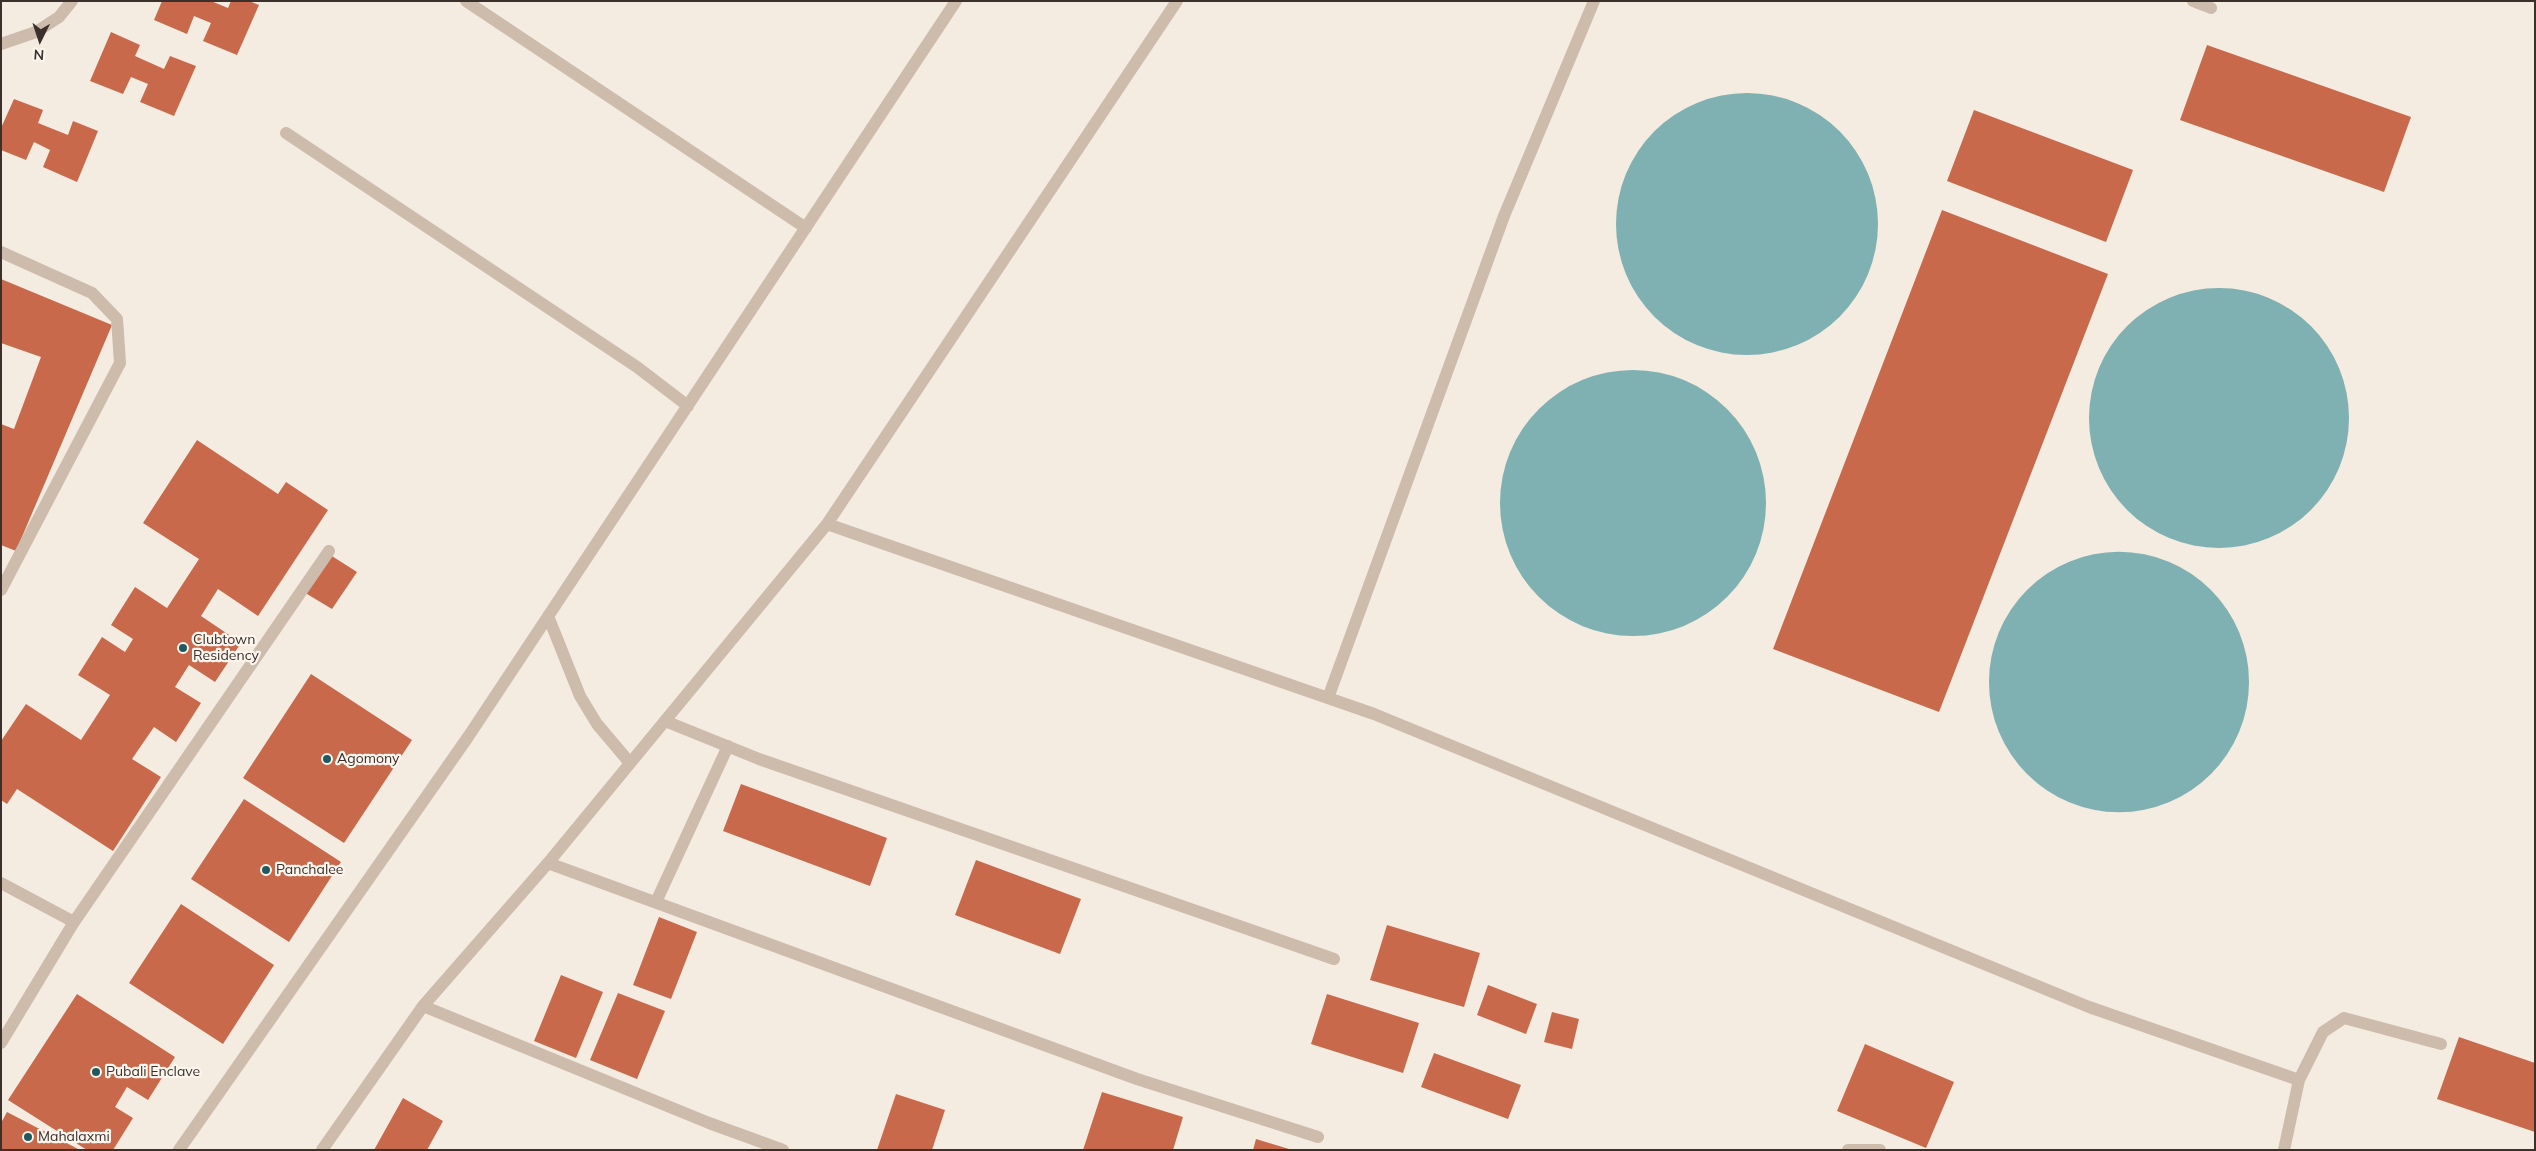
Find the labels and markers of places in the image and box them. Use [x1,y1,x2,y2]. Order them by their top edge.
place label: Clubtown Residency [193,632,259,664]
marker: Clubtown Residency [177,642,189,654]
place label: Agomony [337,751,400,767]
marker: Agomony [321,753,333,765]
place label: Panchalee [276,862,343,878]
marker: Panchalee [260,864,272,876]
place label: Pubali Enclave [106,1064,200,1080]
marker: Pubali Enclave [90,1066,102,1078]
place label: Mahalaxmi [38,1129,110,1145]
marker: Mahalaxmi [22,1131,34,1143]

